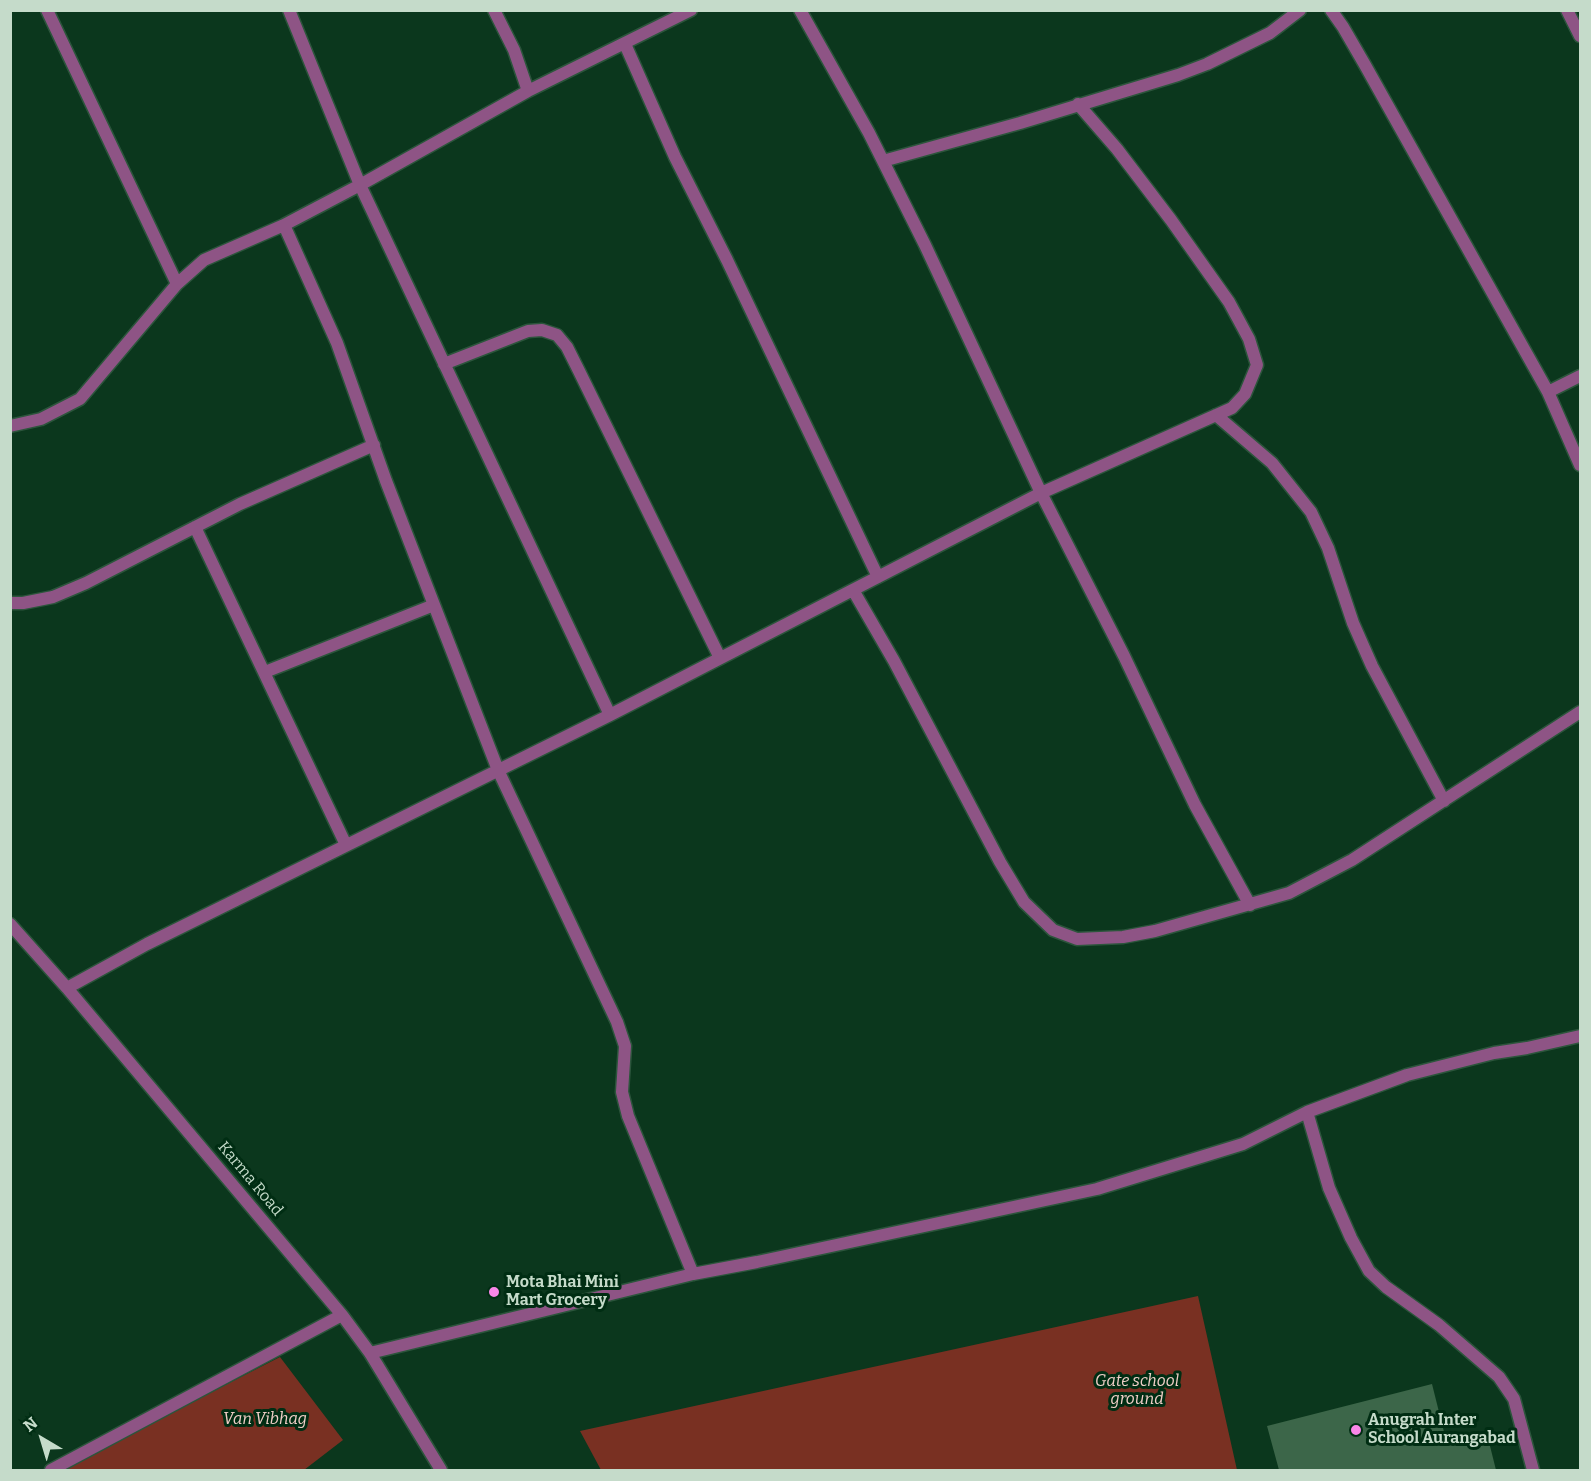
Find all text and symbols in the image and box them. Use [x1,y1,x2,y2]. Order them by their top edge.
street label: Karma Road [213,1138,287,1220]
place label: Mota Bhai Mini Mart Grocery [506,1273,619,1311]
marker: Mota Bhai Mini Mart Grocery [487,1285,501,1299]
park label: Gate school ground [1095,1372,1179,1410]
north arrow [12,1409,72,1469]
park label: Van Vibhag [223,1410,307,1430]
place label: Anugrah Inter School Aurangabad [1368,1411,1516,1449]
text: N [20,1413,41,1436]
marker: Anugrah Inter School Aurangabad [1349,1423,1363,1437]

